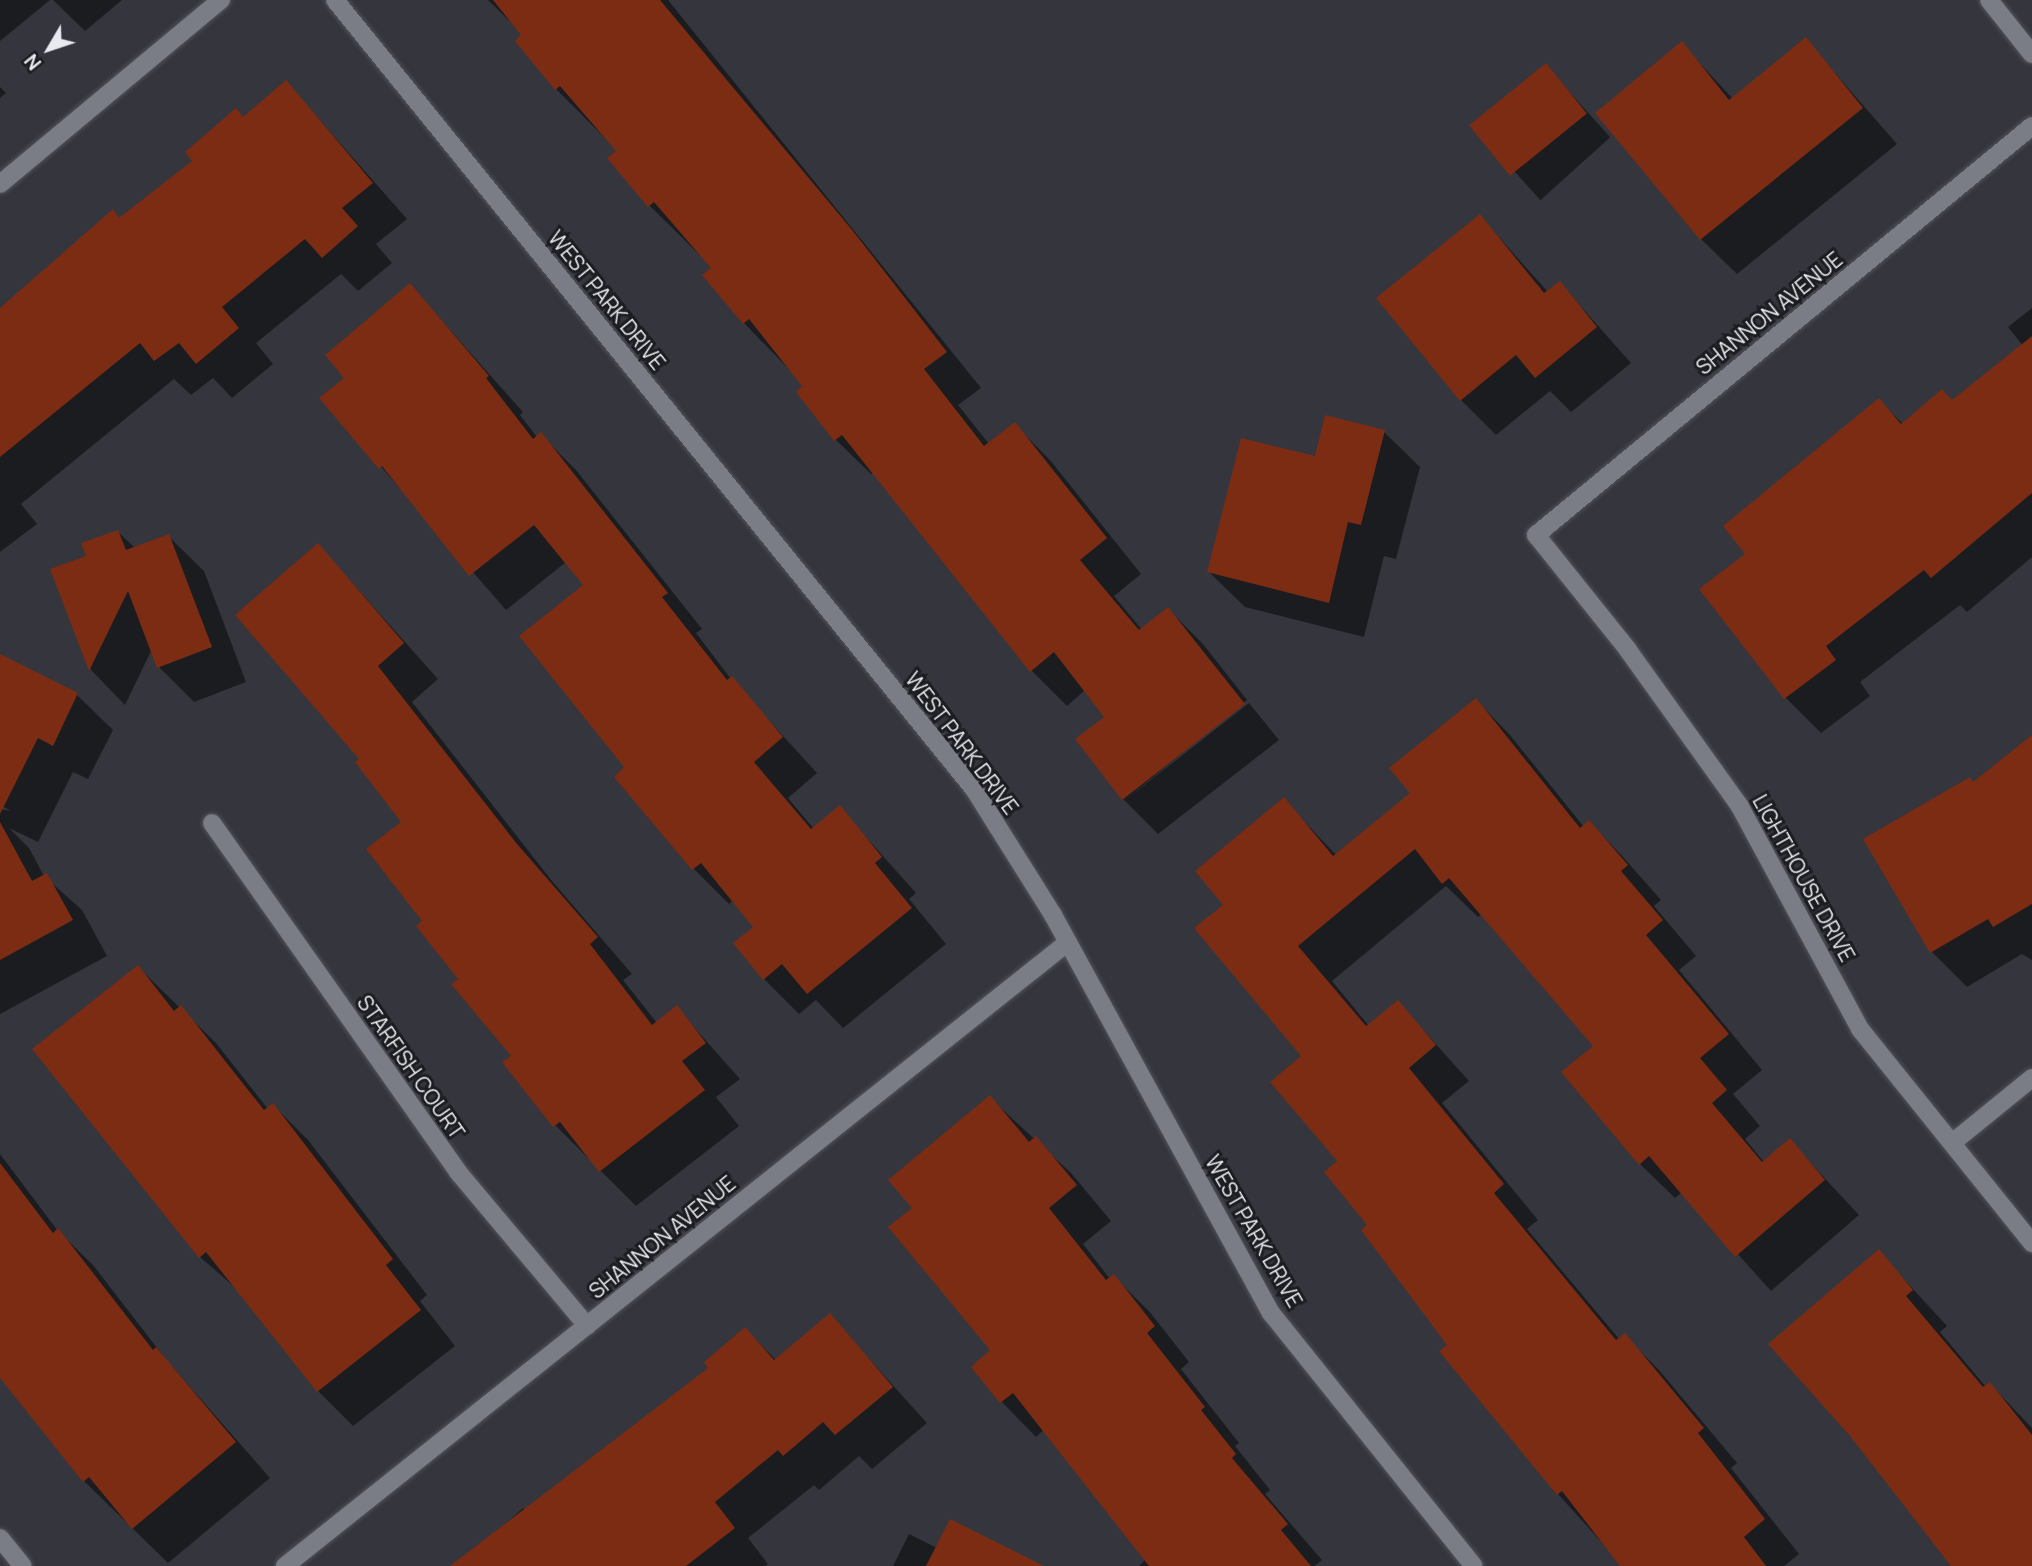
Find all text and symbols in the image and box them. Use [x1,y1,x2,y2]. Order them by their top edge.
north arrow [14,14,84,84]
text: N [18,49,47,76]
street label: WEST PARK DRIVE [543,225,671,375]
street label: SHANNON AVENUE [1691,246,1847,380]
street label: WEST PARK DRIVE [900,667,1024,819]
street label: LIGHTHOUSE DRIVE [1748,790,1860,966]
street label: STARFISH COURT [352,990,470,1144]
street label: WEST PARK DRIVE [1200,1150,1308,1312]
street label: SHANNON AVENUE [584,1170,740,1304]

